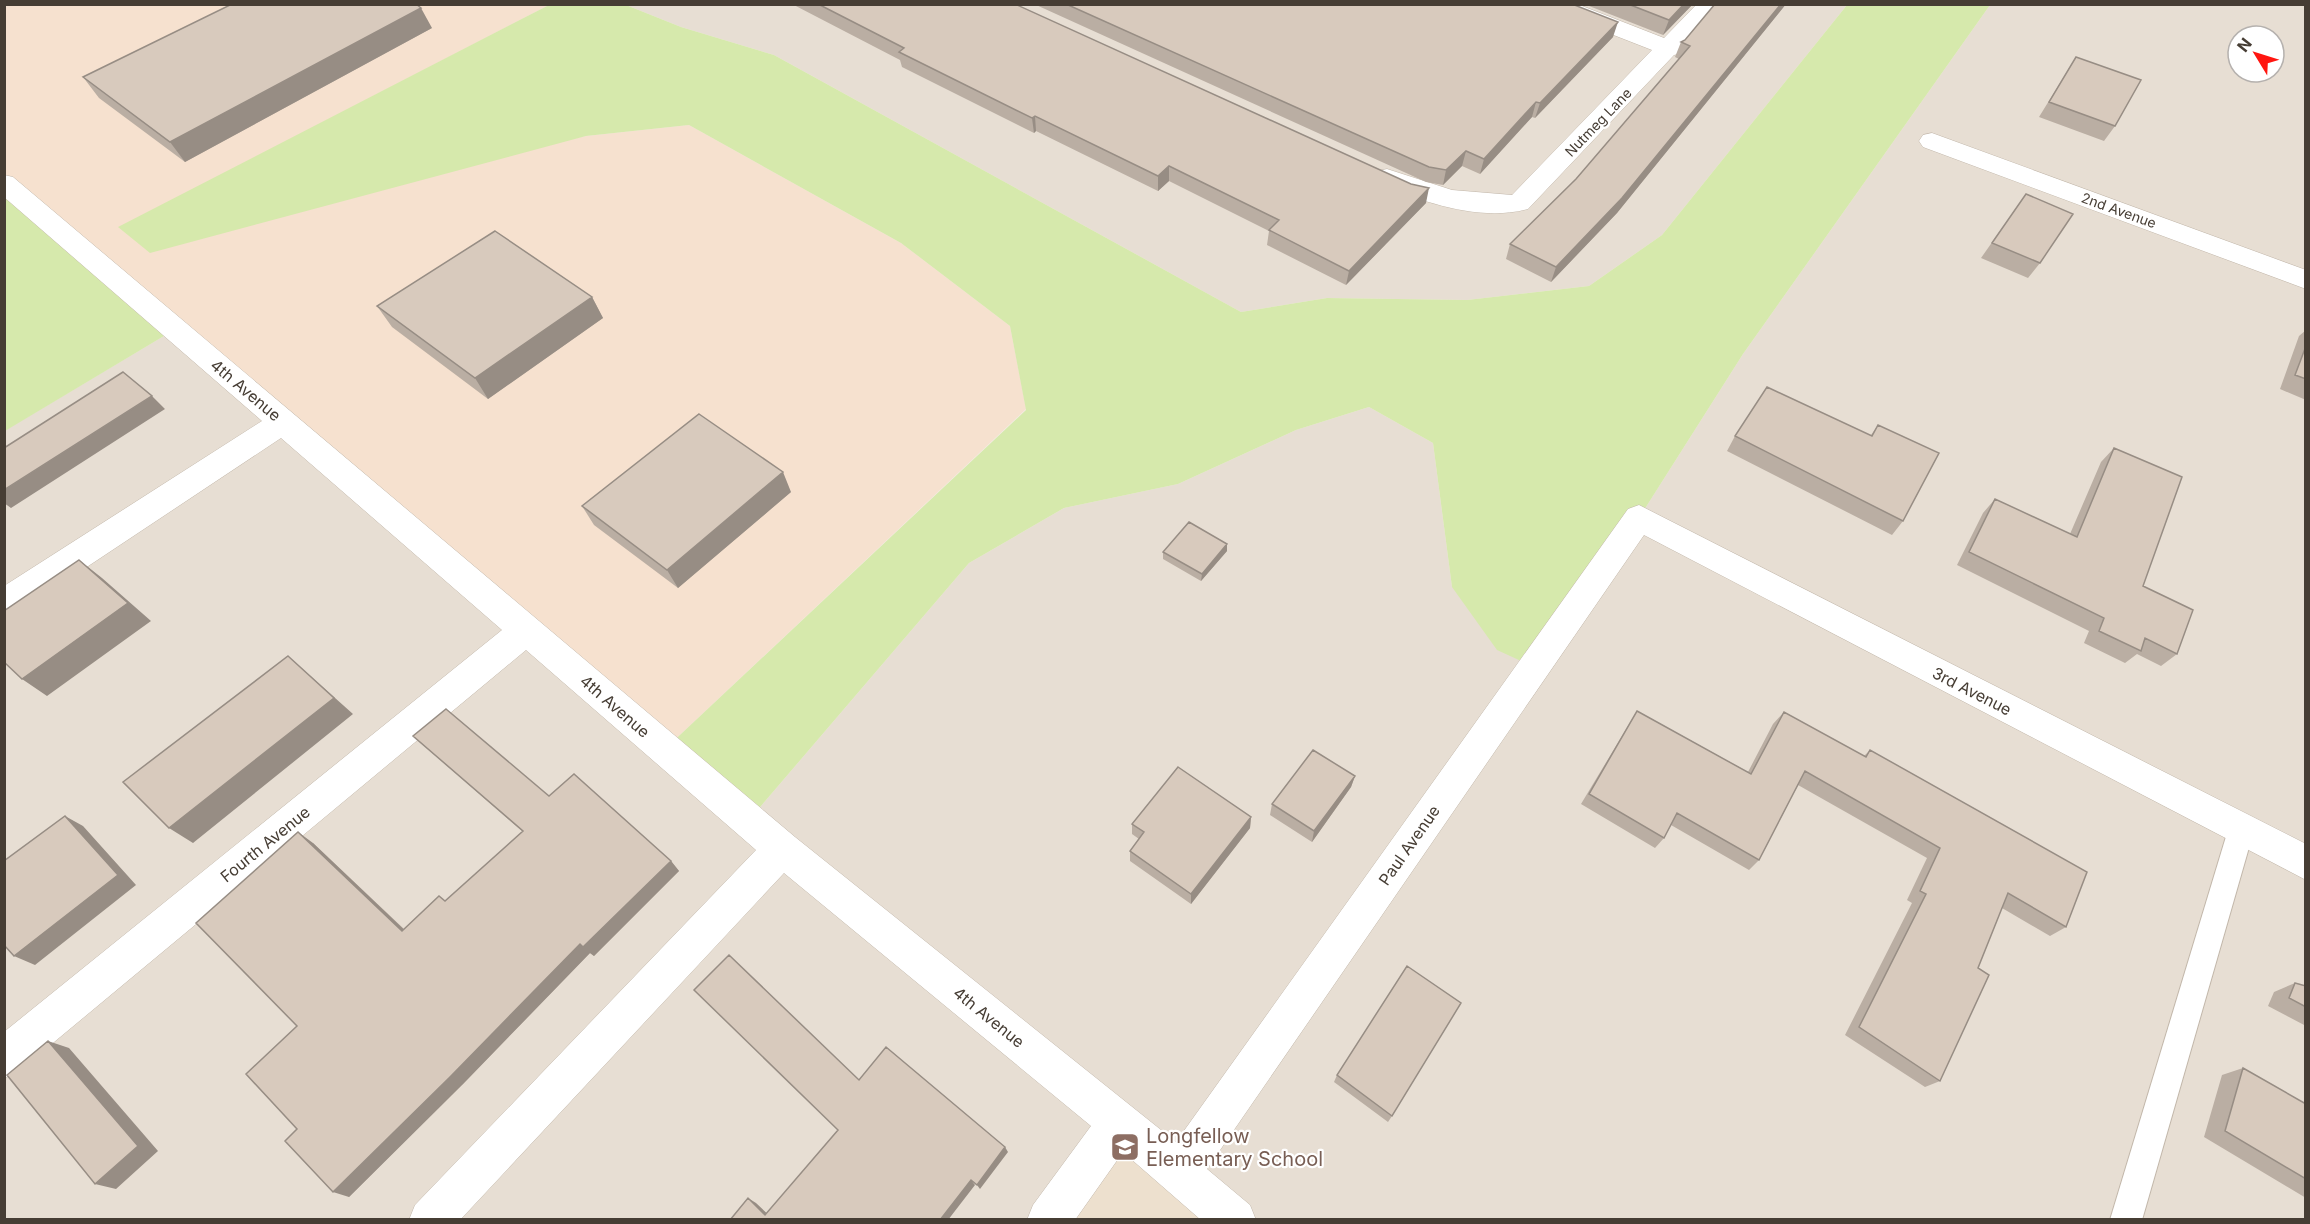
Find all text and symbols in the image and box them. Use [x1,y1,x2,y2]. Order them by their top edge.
north arrow [2226,24,2286,84]
text: N [2233,34,2256,56]
street label: Nutmeg Lane [1561,84,1635,160]
street label: 2nd Avenue [2079,189,2159,231]
street label: 4th Avenue [207,355,285,425]
street label: 3rd Avenue [1929,663,2015,719]
street label: 4th Avenue [576,670,654,742]
street label: Paul Avenue [1374,801,1444,889]
street label: Fourth Avenue [216,802,314,886]
street label: 4th Avenue [949,982,1029,1052]
place label: Longfellow Elementary School [1146,1124,1323,1171]
school or university icon: Longfellow Elementary School [1109,1131,1141,1163]

